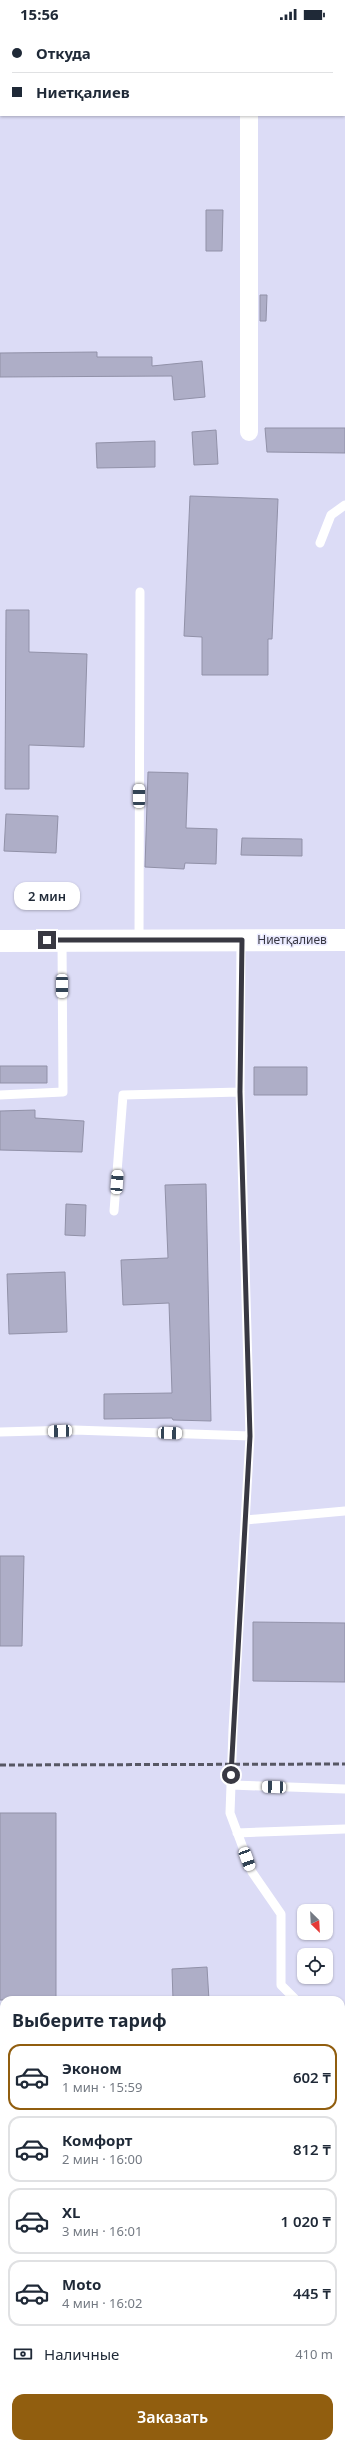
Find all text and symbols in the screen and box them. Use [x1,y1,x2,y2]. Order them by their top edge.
text: 15:56 [20,4,59,24]
text: Откуда [36,43,91,63]
text: Ниетқалиев [36,82,130,102]
car [133,784,145,808]
callout: 2 мин [14,882,80,910]
text: 2 мин [28,887,66,905]
route end [38,931,56,949]
street label: Ниетқалиев [257,931,327,948]
car [56,974,68,998]
car [110,1170,124,1194]
car [48,1425,72,1437]
car [158,1427,182,1439]
route start [222,1766,240,1784]
car [262,1781,286,1793]
car [237,1846,257,1872]
north arrow [297,1904,333,1940]
map controls [297,1904,333,1984]
button: locate [297,1948,333,1984]
text: Выберите тариф [12,2008,167,2032]
text: Эконом [62,2058,122,2078]
icon: car [14,2059,50,2095]
text: 602 ₸ [293,2067,331,2087]
text: 1 мин · 15:59 [62,2078,142,2096]
text: Комфорт [62,2130,132,2150]
icon: car [14,2131,50,2167]
text: 812 ₸ [293,2139,331,2159]
text: 2 мин · 16:00 [62,2150,142,2168]
text: XL [62,2202,80,2222]
icon: car [14,2203,50,2239]
text: 1 020 ₸ [280,2211,331,2231]
text: 3 мин · 16:01 [62,2222,142,2240]
text: Moto [62,2274,101,2294]
icon: car [14,2275,50,2311]
text: 445 ₸ [293,2283,331,2303]
text: 4 мин · 16:02 [62,2294,142,2312]
icon: cash [12,2343,34,2365]
text: Наличные [44,2344,119,2364]
text: 410 m [295,2345,333,2363]
button: Заказать [12,2394,333,2440]

